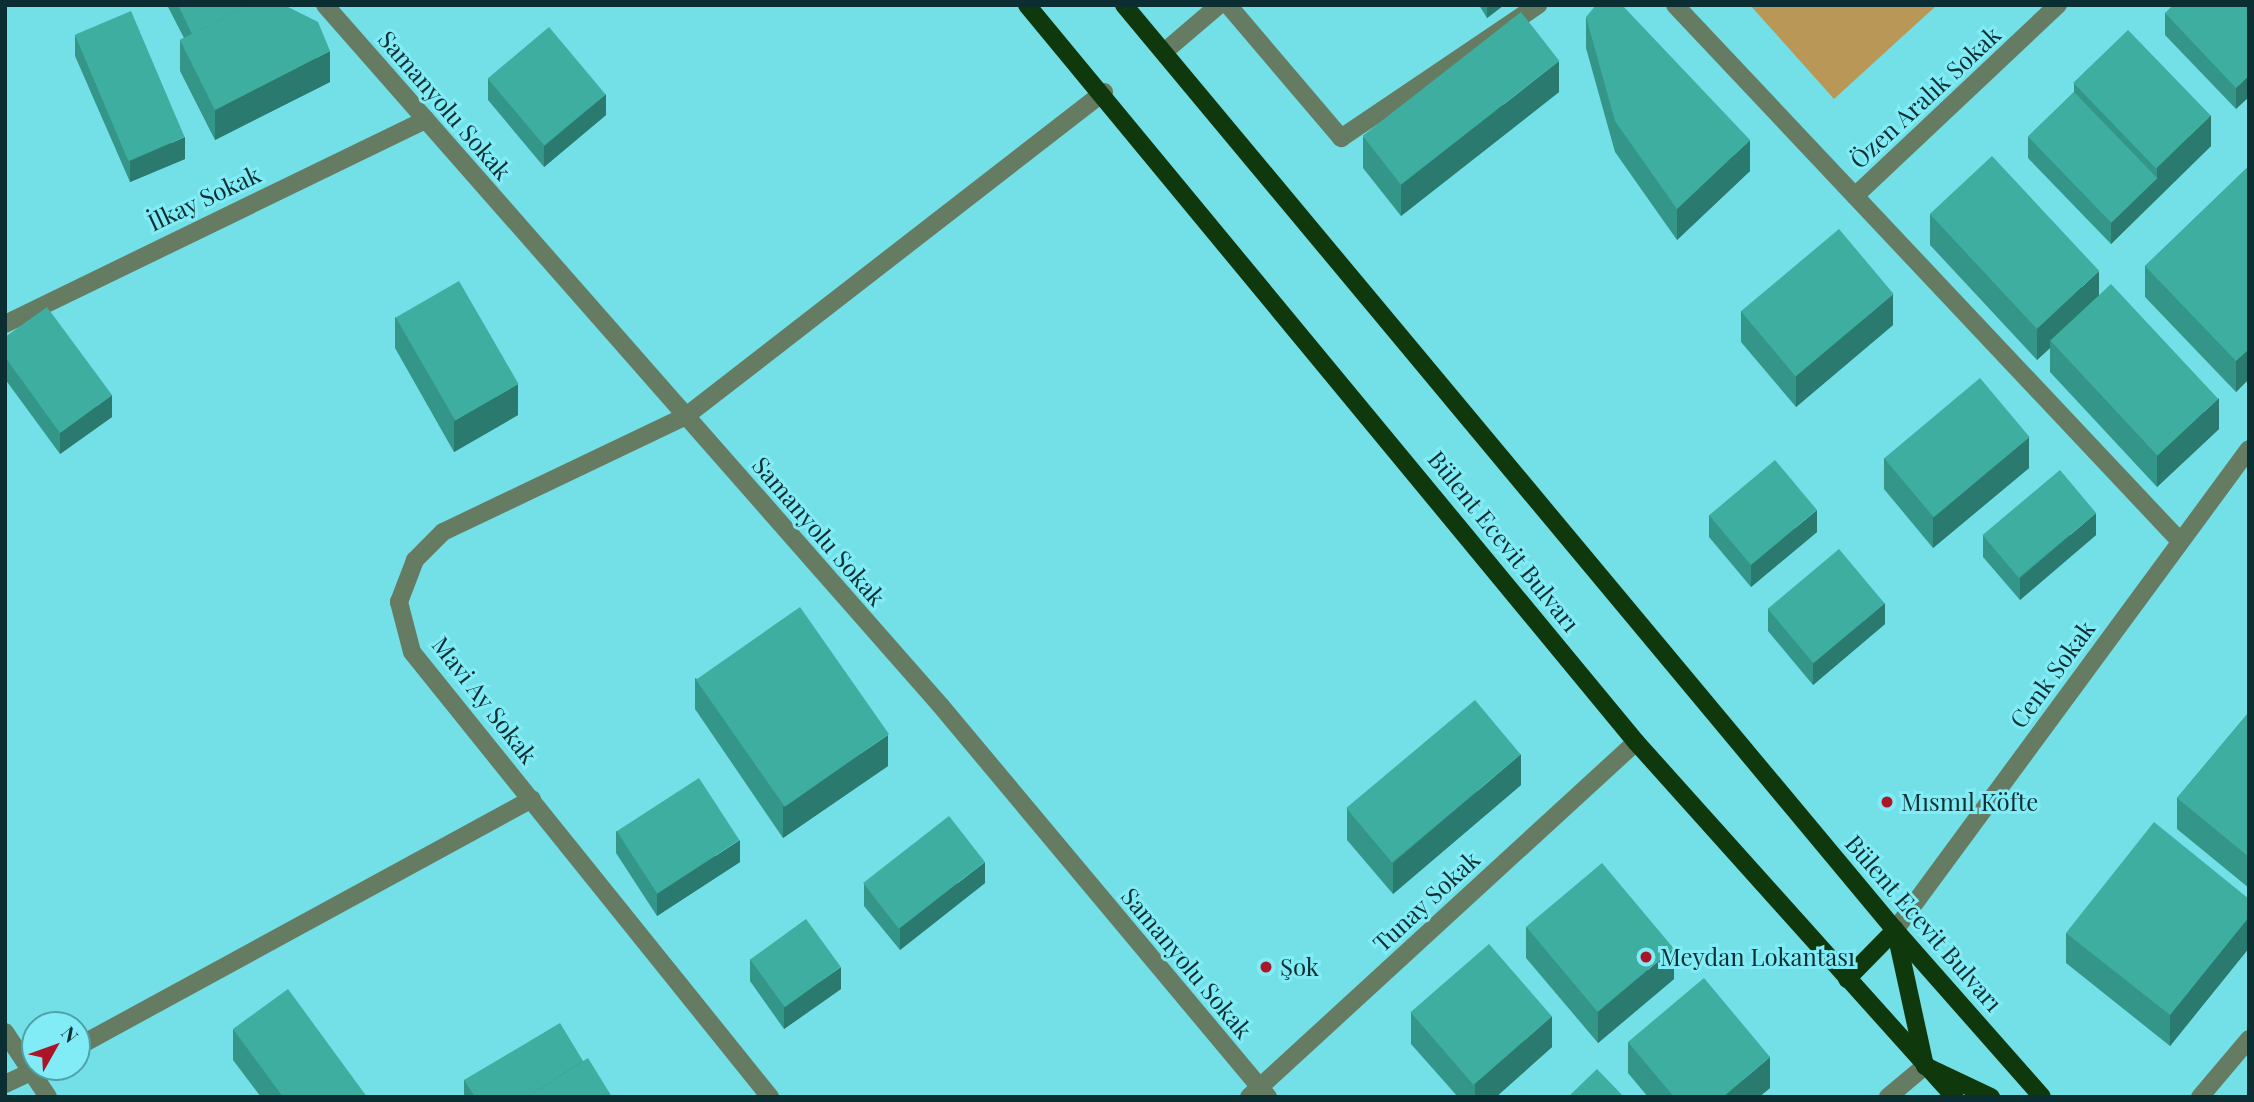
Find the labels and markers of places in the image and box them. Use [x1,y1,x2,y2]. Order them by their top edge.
place label: Mısmıl Köfte [1901,788,2038,816]
marker: Mısmıl Köfte [1879,794,1895,810]
place label: Meydan Lokantası [1660,943,1855,971]
marker: Meydan Lokantası [1638,949,1654,965]
place label: Şok [1280,953,1319,981]
marker: Şok [1258,959,1274,975]

